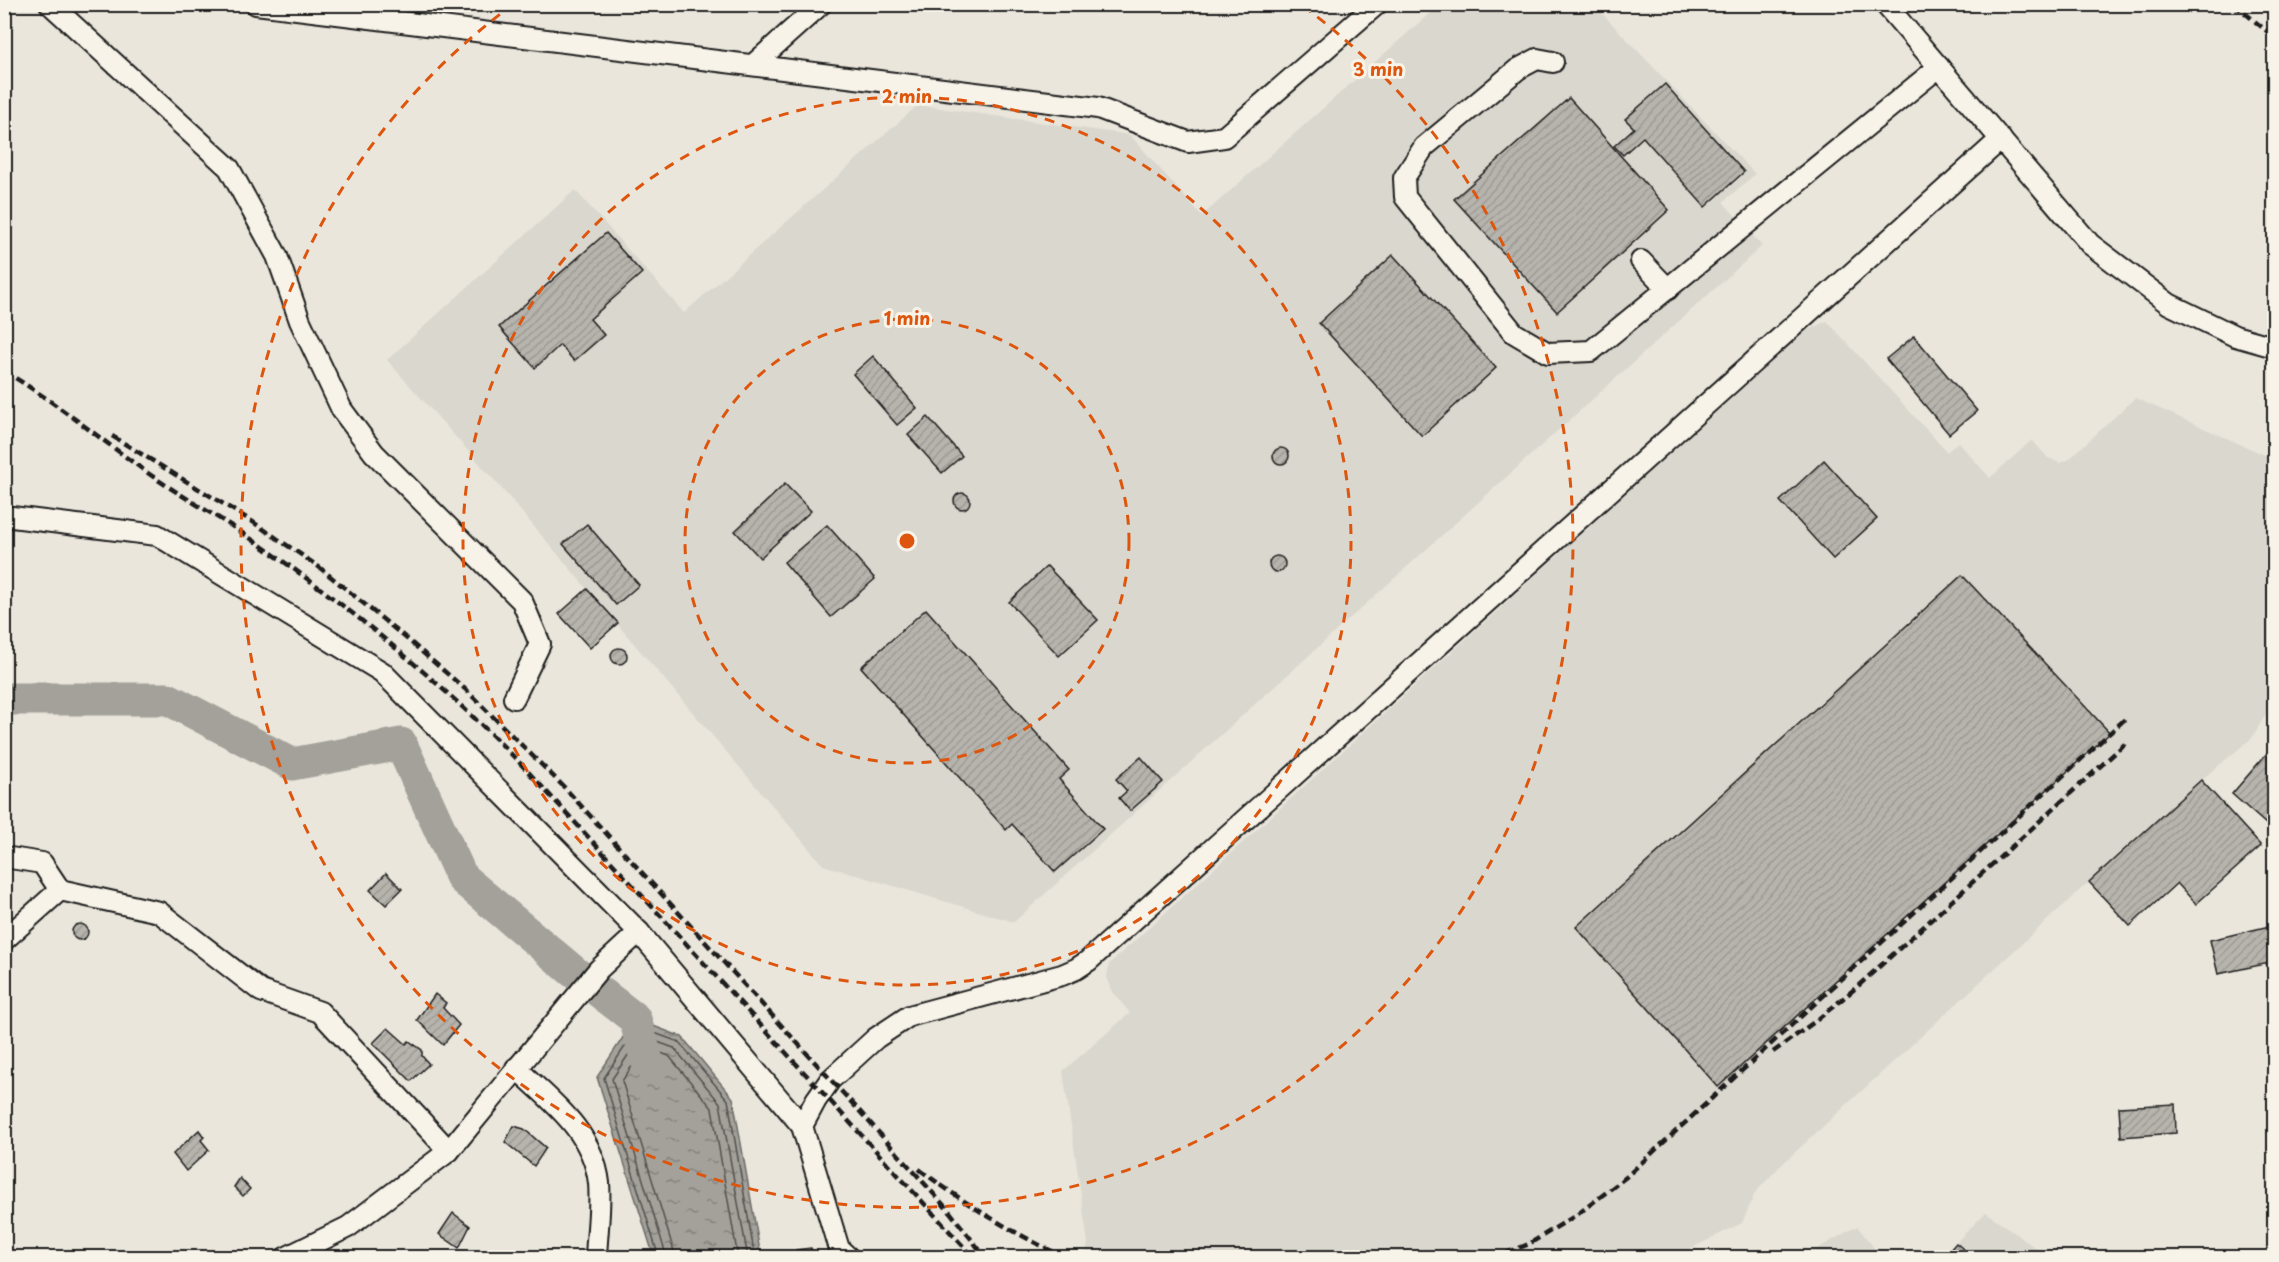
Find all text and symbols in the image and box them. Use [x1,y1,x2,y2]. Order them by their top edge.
text: 3 min [1353,55,1403,82]
text: 2 min [882,82,932,109]
text: 1 min [884,304,930,331]
centre of rings [897,531,917,551]

